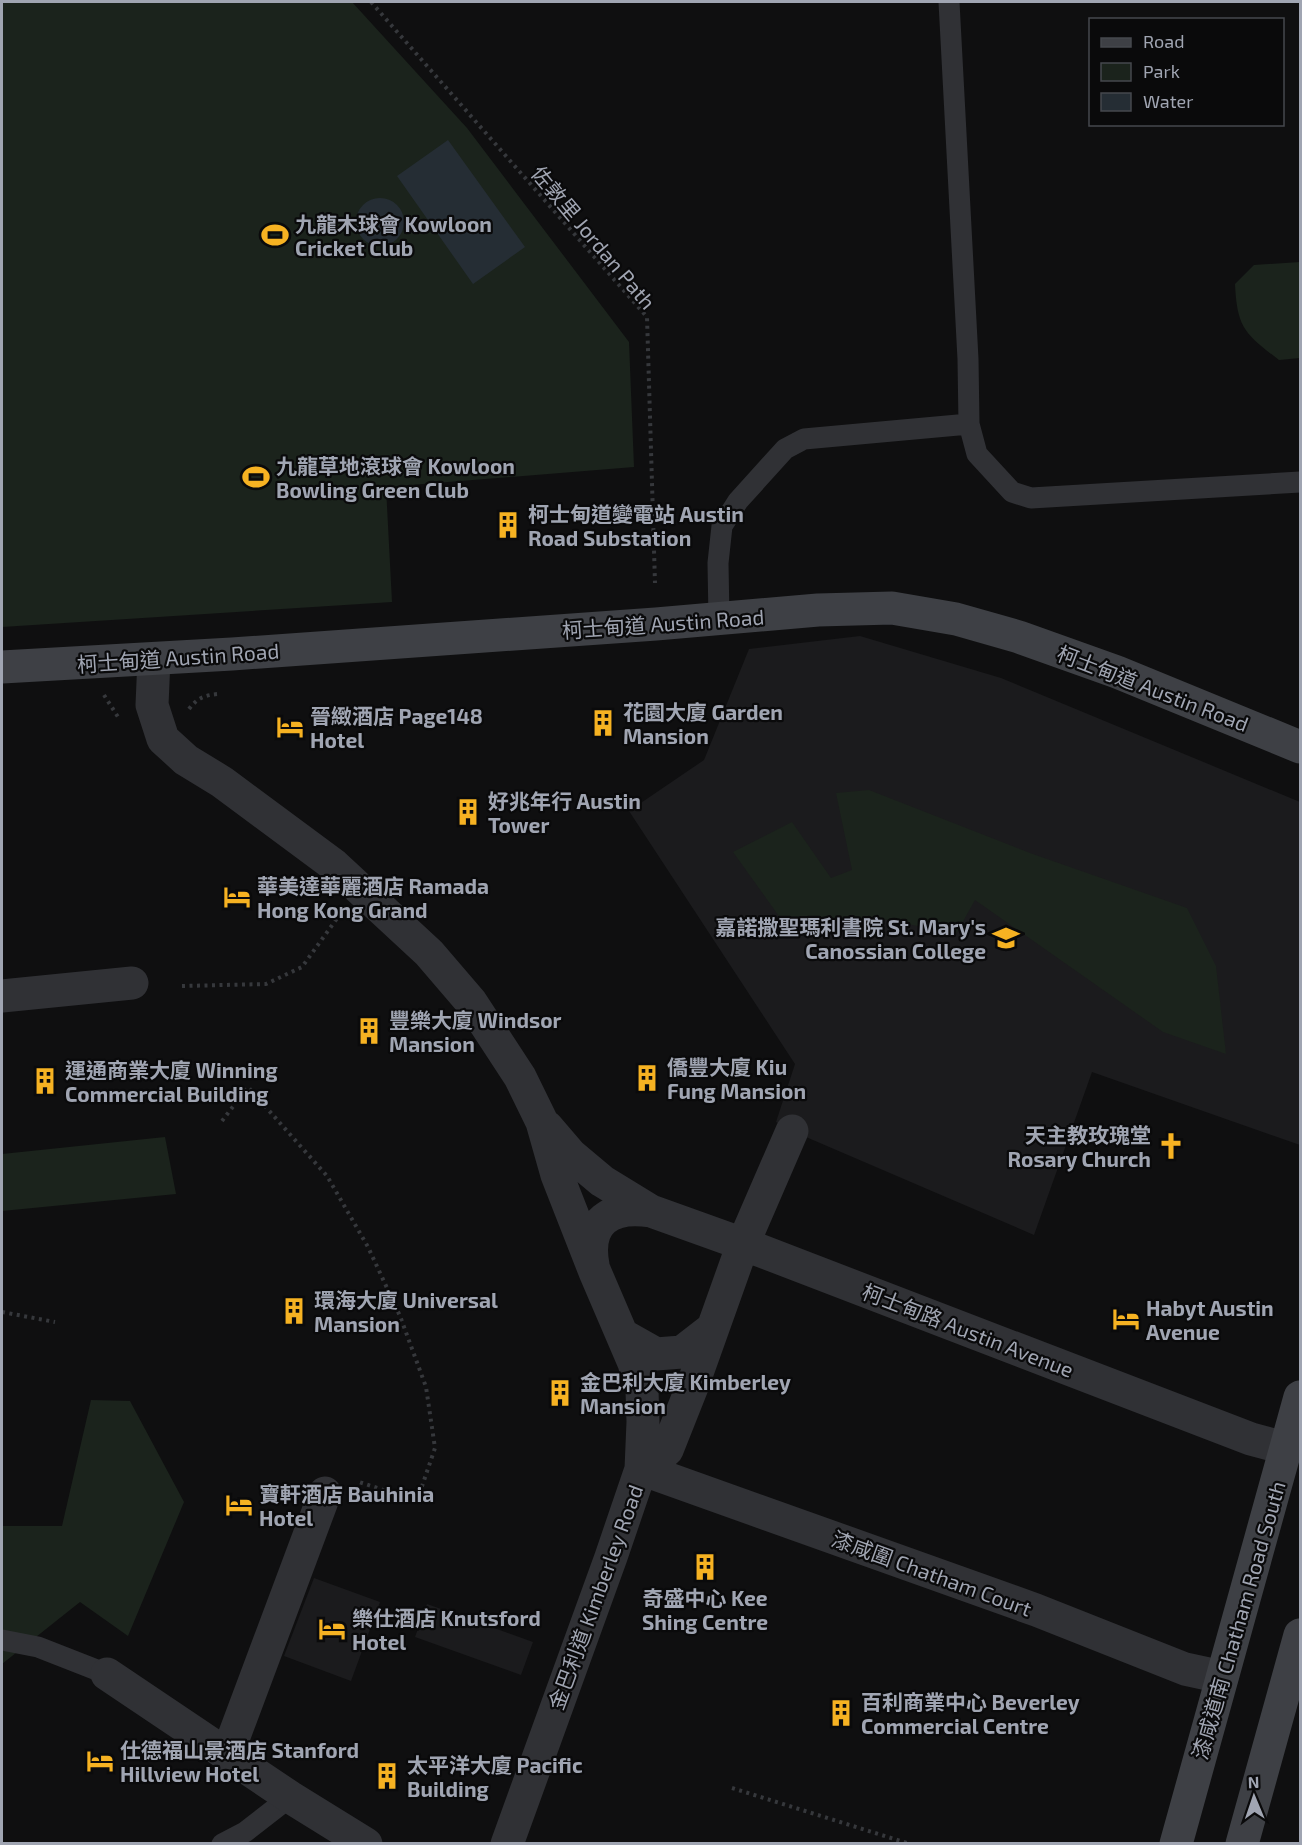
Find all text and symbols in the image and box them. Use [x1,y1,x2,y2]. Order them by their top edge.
legend [1089,18,1284,126]
text: Road [1143,30,1184,52]
text: Park [1143,60,1180,82]
text: Water [1143,90,1193,112]
street label: 佐敦里 Jordan Path [527,160,661,314]
place label: 九龍木球會 Kowloon Cricket Club [295,211,492,260]
sports icon: 九龍木球會 Kowloon Cricket Club [260,220,290,250]
place label: 九龍草地滾球會 Kowloon Bowling Green Club [276,453,515,502]
sports icon: 九龍草地滾球會 Kowloon Bowling Green Club [241,462,271,492]
place label: 柯士甸道變電站 Austin Road Substation [528,501,744,550]
building icon: 柯士甸道變電站 Austin Road Substation [493,510,523,540]
street label: 柯士甸道 Austin Road [561,603,765,643]
street label: 柯士甸道 Austin Road [76,637,280,677]
street label: 柯士甸道 Austin Road [1054,640,1252,736]
place label: 花園大廈 Garden Mansion [623,699,783,748]
place label: 晉緻酒店 Page148 Hotel [310,703,483,752]
building icon: 花園大廈 Garden Mansion [588,708,618,738]
hotel icon: 晉緻酒店 Page148 Hotel [275,712,305,742]
place label: 好兆年行 Austin Tower [488,788,641,837]
building icon: 好兆年行 Austin Tower [453,797,483,827]
place label: 華美達華麗酒店 Ramada Hong Kong Grand [257,873,489,922]
hotel icon: 華美達華麗酒店 Ramada Hong Kong Grand [222,882,252,912]
place label: 嘉諾撒聖瑪利書院 St. Mary's Canossian College [715,914,986,963]
school or university icon: 嘉諾撒聖瑪利書院 St. Mary's Canossian College [991,923,1021,953]
place label: 豐樂大廈 Windsor Mansion [389,1007,562,1056]
building icon: 豐樂大廈 Windsor Mansion [354,1016,384,1046]
place label: 僑豐大廈 Kiu Fung Mansion [667,1054,806,1103]
place label: 運通商業大廈 Winning Commercial Building [65,1057,278,1106]
building icon: 僑豐大廈 Kiu Fung Mansion [632,1063,662,1093]
building icon: 運通商業大廈 Winning Commercial Building [30,1066,60,1096]
place label: 天主教玫瑰堂 Rosary Church [1008,1122,1151,1172]
church icon: 天主教玫瑰堂 Rosary Church [1156,1131,1186,1161]
street label: 柯士甸路 Austin Avenue [859,1278,1077,1382]
place label: 環海大廈 Universal Mansion [314,1287,498,1336]
place label: Habyt Austin Avenue [1146,1295,1274,1344]
building icon: 環海大廈 Universal Mansion [279,1296,309,1326]
hotel icon: Habyt Austin Avenue [1111,1304,1141,1334]
place label: 金巴利大廈 Kimberley Mansion [580,1369,791,1418]
building icon: 金巴利大廈 Kimberley Mansion [545,1378,575,1408]
street label: 漆咸道南 Chatham Road South [1186,1478,1290,1762]
place label: 寶軒酒店 Bauhinia Hotel [259,1481,434,1530]
street label: 金巴利道 Kimberley Road [543,1481,647,1713]
hotel icon: 寶軒酒店 Bauhinia Hotel [224,1490,254,1520]
street label: 漆咸圍 Chatham Court [829,1525,1035,1621]
building icon: 奇盛中心 Kee Shing Centre [690,1552,720,1582]
place label: 奇盛中心 Kee Shing Centre [642,1585,768,1634]
place label: 樂仕酒店 Knutsford Hotel [352,1605,541,1654]
hotel icon: 樂仕酒店 Knutsford Hotel [317,1614,347,1644]
place label: 百利商業中心 Beverley Commercial Centre [861,1689,1080,1738]
building icon: 百利商業中心 Beverley Commercial Centre [826,1698,856,1728]
place label: 仕德福山景酒店 Stanford Hillview Hotel [120,1737,359,1786]
hotel icon: 仕德福山景酒店 Stanford Hillview Hotel [85,1746,115,1776]
place label: 太平洋大廈 Pacific Building [407,1752,583,1801]
building icon: 太平洋大廈 Pacific Building [372,1761,402,1791]
north arrow [1224,1767,1284,1827]
text: N [1247,1772,1260,1791]

